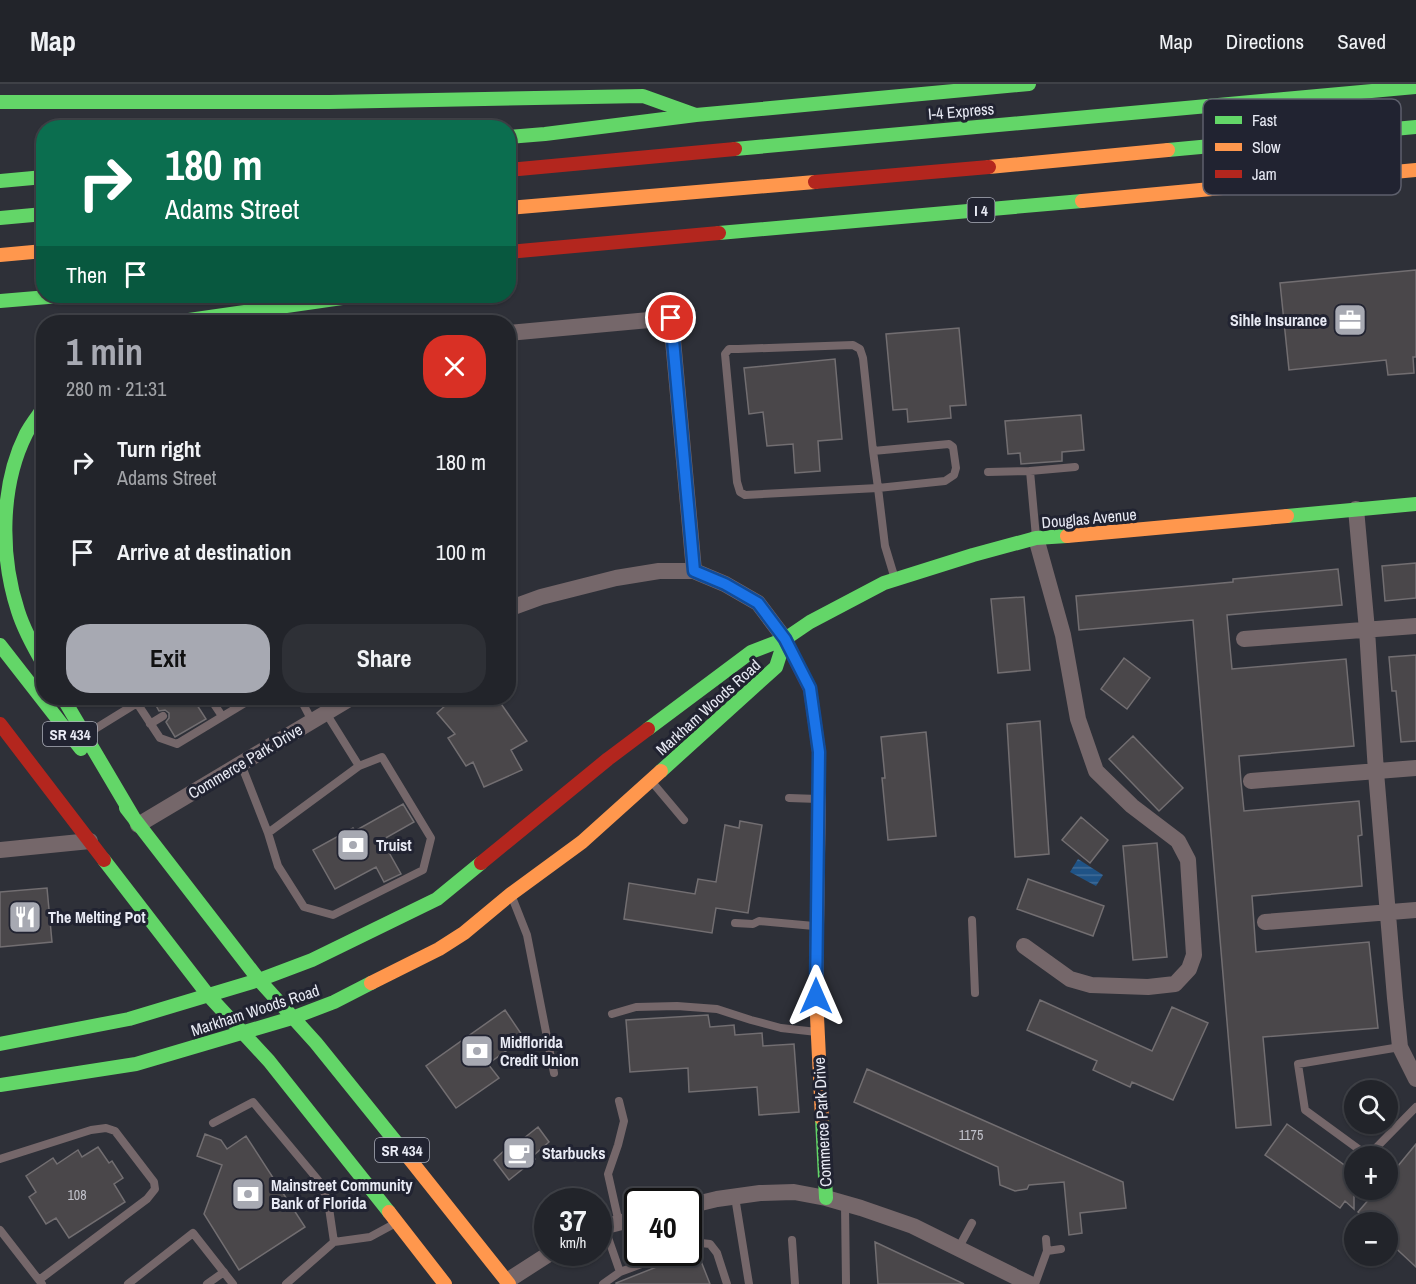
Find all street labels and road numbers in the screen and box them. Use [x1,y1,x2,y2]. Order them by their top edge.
street label: I-4 Express [927,97,995,125]
road number: I 4 [968,198,994,222]
street label: Douglas Avenue [1041,503,1137,533]
street label: Markham Woods Road [651,654,765,760]
street label: Commerce Park Drive [184,718,306,804]
road number: SR 434 [43,722,97,746]
street label: Markham Woods Road [188,979,322,1041]
street label: Commerce Park Drive [808,1057,836,1187]
road number: SR 434 [375,1138,429,1162]

